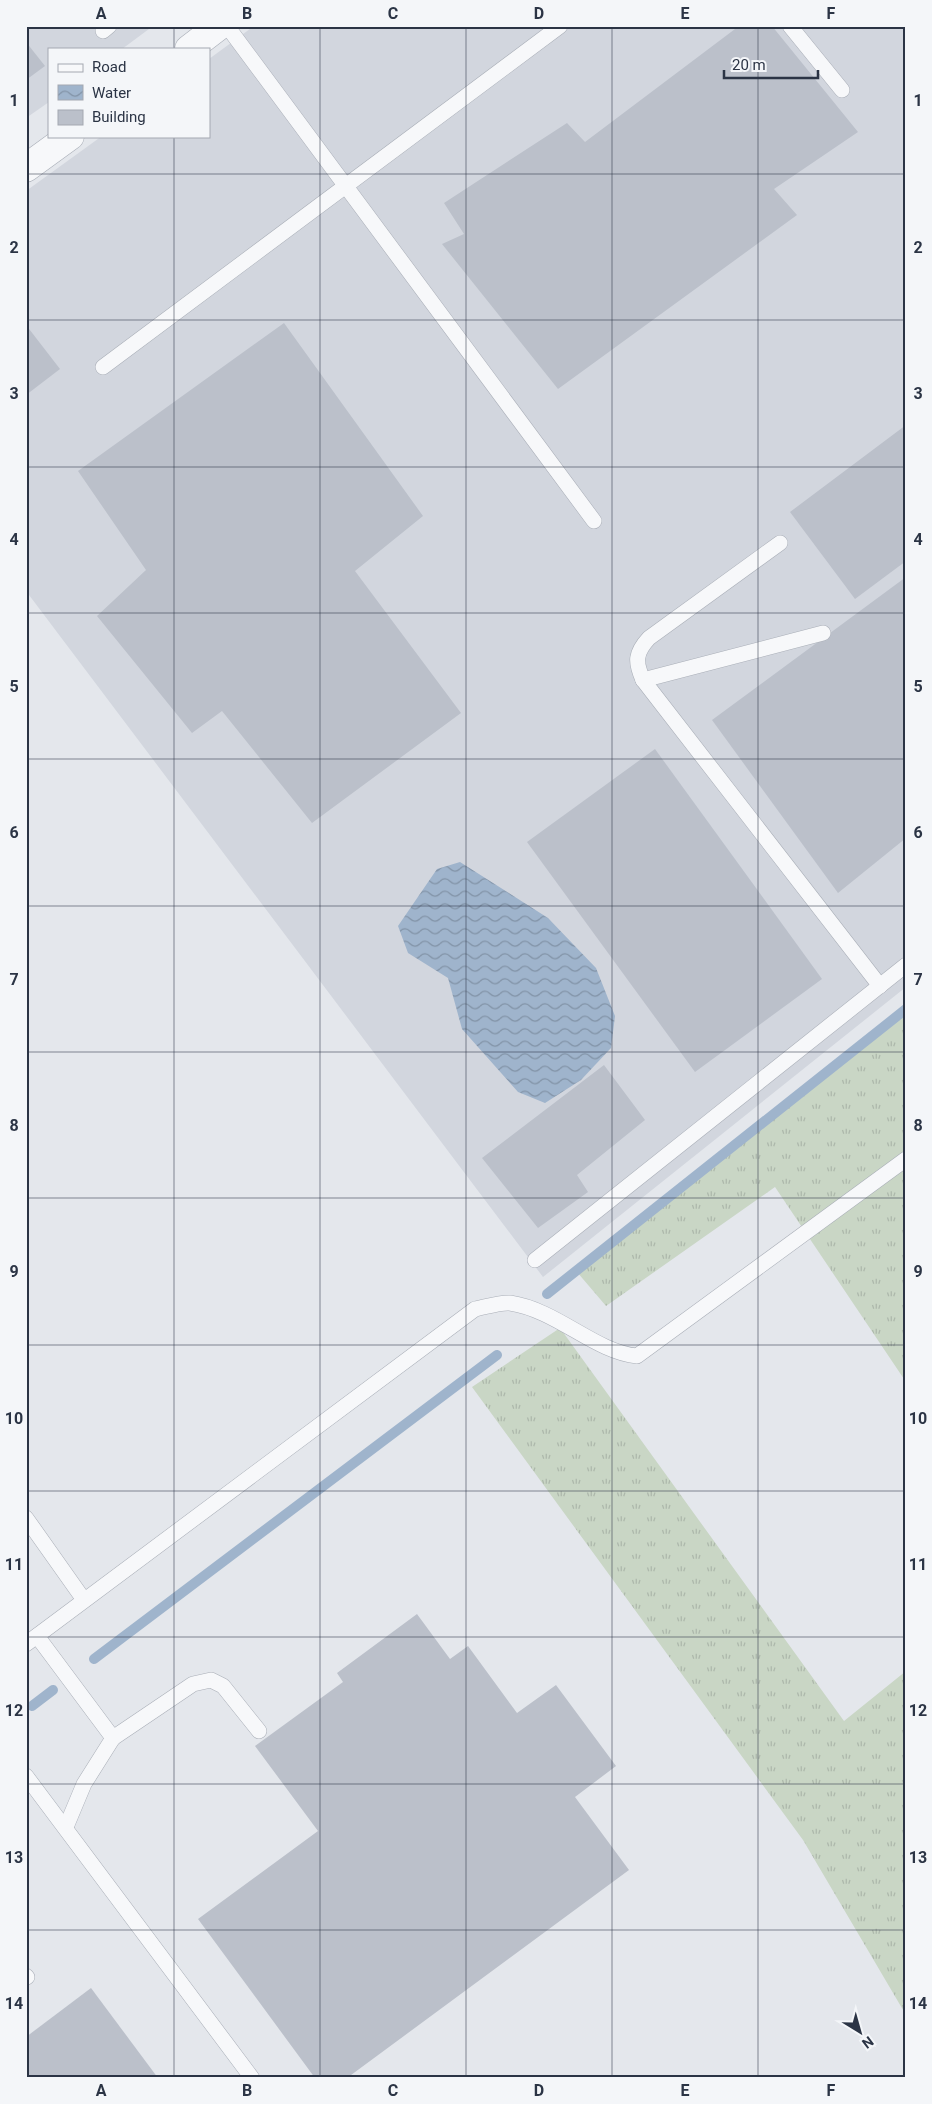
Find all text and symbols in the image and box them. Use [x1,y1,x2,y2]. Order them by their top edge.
text: A [96,4,107,23]
text: B [242,4,252,23]
text: C [388,4,398,23]
text: D [534,4,544,23]
text: E [681,4,690,23]
text: F [827,4,836,23]
legend [48,48,210,138]
scale bar [724,48,818,80]
text: 20 m [732,56,766,74]
text: Road [92,58,126,76]
text: Water [92,84,131,102]
text: 1 [9,91,19,110]
text: 1 [913,91,923,110]
text: Building [92,108,146,126]
text: 2 [9,238,19,257]
text: 2 [913,238,923,257]
text: 3 [9,384,19,403]
text: 3 [913,384,923,403]
text: 4 [9,530,19,549]
text: 4 [913,530,923,549]
text: 5 [9,677,19,696]
text: 5 [913,677,923,696]
text: 6 [9,823,19,842]
text: 6 [913,823,923,842]
text: 7 [9,970,19,989]
text: 7 [913,970,923,989]
text: 8 [9,1116,19,1135]
text: 8 [913,1116,923,1135]
text: 9 [9,1262,19,1281]
text: 9 [913,1262,923,1281]
text: 10 [5,1409,23,1428]
text: 10 [909,1409,927,1428]
text: 11 [5,1555,23,1574]
text: 11 [909,1555,927,1574]
text: 12 [5,1701,23,1720]
text: 12 [909,1701,927,1720]
text: 13 [5,1848,23,1867]
text: 13 [909,1848,927,1867]
text: 14 [5,1994,23,2013]
text: 14 [909,1994,927,2013]
north arrow [834,2006,884,2056]
text: N [859,2033,877,2052]
text: A [96,2081,107,2100]
text: B [242,2081,252,2100]
text: C [388,2081,398,2100]
text: D [534,2081,544,2100]
text: E [681,2081,690,2100]
text: F [827,2081,836,2100]

